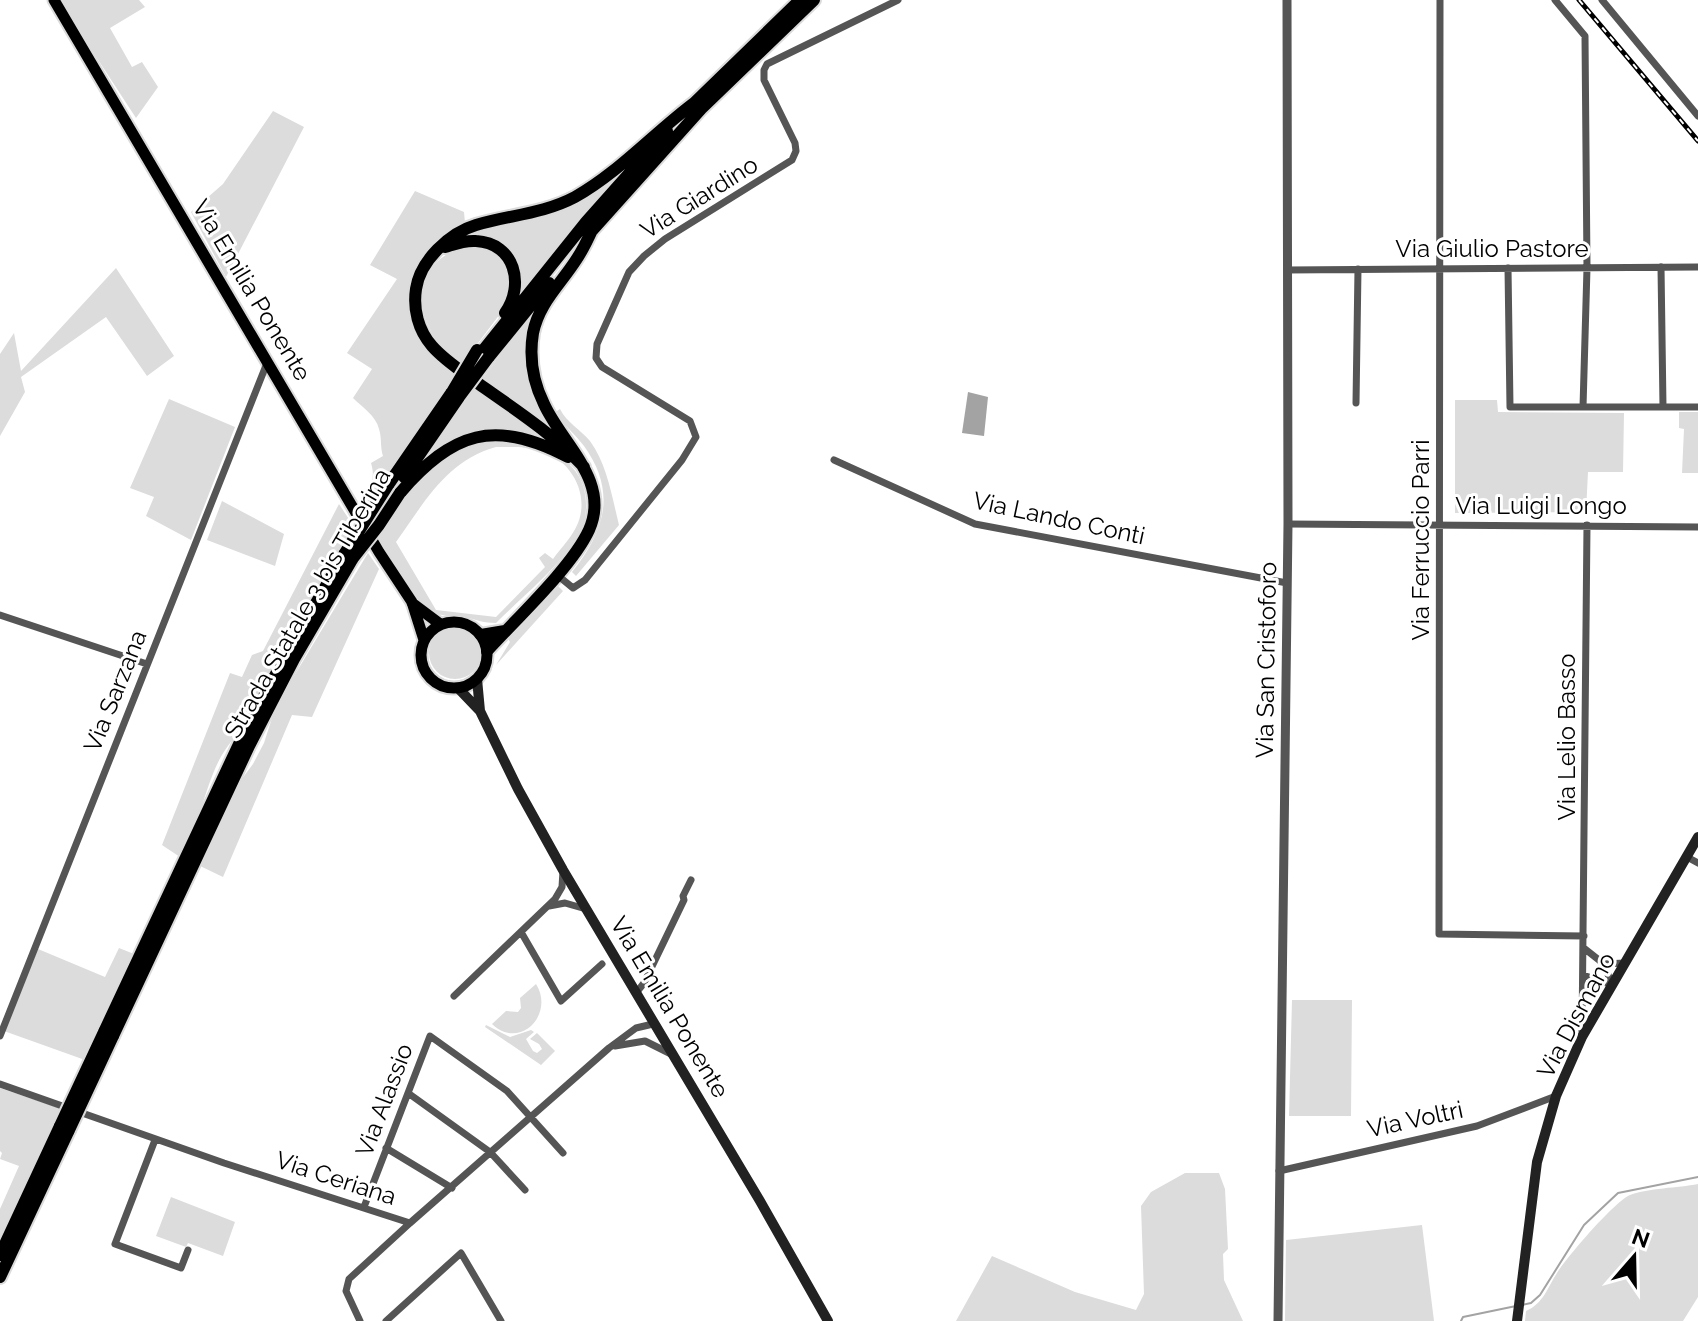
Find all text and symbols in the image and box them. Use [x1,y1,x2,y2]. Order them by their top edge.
street label: Via Giardino [635,150,763,244]
street label: Via Emilia Ponente [186,194,318,386]
street label: Via Giulio Pastore [1395,234,1589,263]
street label: Via Ferruccio Parri [1406,439,1435,641]
street label: Strada Statale 3 bis Tiberina [218,463,396,743]
street label: Via Lando Conti [970,486,1148,550]
street label: Via Luigi Longo [1455,491,1627,520]
street label: Via San Cristoforo [1250,562,1282,758]
street label: Via Sarzana [77,626,153,756]
street label: Via Lelio Basso [1552,653,1581,821]
street label: Via Emilia Ponente [604,911,736,1103]
street label: Via Dismano [1531,947,1621,1083]
street label: Via Alassio [349,1039,419,1161]
street label: Via Voltri [1364,1095,1466,1143]
street label: Via Ceriana [272,1145,400,1211]
north arrow [1594,1217,1674,1297]
text: N [1629,1223,1653,1253]

